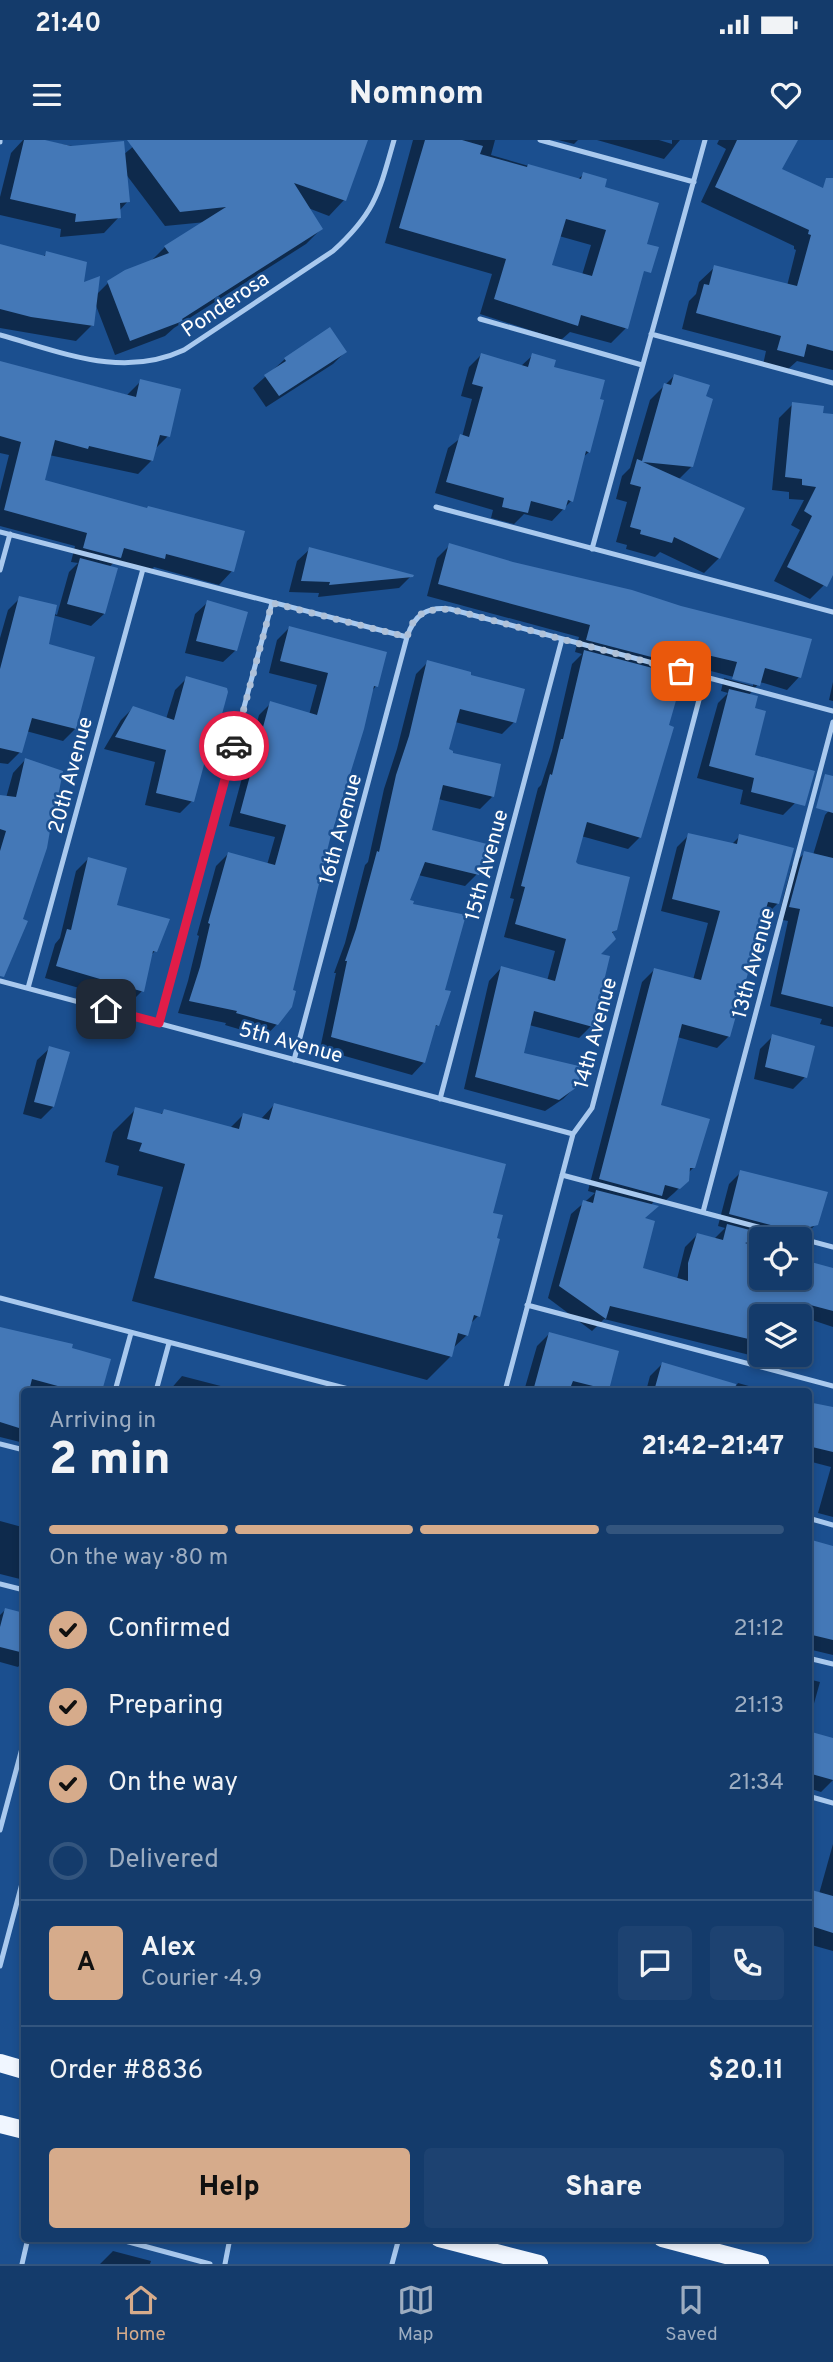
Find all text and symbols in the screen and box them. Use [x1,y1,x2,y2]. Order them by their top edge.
text: 21:40 [35,8,101,41]
text: Nomnom [349,75,484,115]
icon: menu [28,76,66,114]
icon: heart [767,76,805,114]
street label: Ponderosa [177,266,275,344]
pin [651,641,711,701]
icon: bag [662,652,700,690]
courier [199,711,269,781]
street label: 20th Avenue [43,714,100,837]
icon: car [215,727,253,765]
street label: 16th Avenue [314,771,369,888]
street label: 15th Avenue [460,807,515,924]
street label: 13th Avenue [727,905,782,1022]
street label: 14th Avenue [569,975,624,1092]
pin [76,979,136,1039]
icon: home [87,990,125,1028]
street label: 5th Avenue [236,1017,346,1070]
map controls [749,1227,812,1367]
button: locate [749,1227,812,1290]
button: layers [749,1304,812,1367]
text: Arriving in [49,1407,156,1436]
text: 21:42–21:47 [641,1431,784,1464]
text: 2 min [49,1432,171,1491]
text: On the way · 80 m [49,1544,228,1573]
icon: check [49,1611,87,1649]
text: Confirmed [108,1613,231,1646]
text: 21:12 [734,1615,784,1644]
icon: check [49,1688,87,1726]
text: Preparing [108,1690,223,1723]
text: 21:13 [734,1692,784,1721]
icon: check [49,1765,87,1803]
text: On the way [108,1767,238,1800]
text: 21:34 [728,1769,784,1798]
text: Delivered [108,1844,219,1877]
button: chat [618,1926,692,2000]
button: phone [710,1926,784,2000]
text: Alex [141,1932,196,1965]
text: A [77,1947,95,1980]
text: Courier · 4.9 [141,1965,262,1994]
text: Order #8836 [49,2055,203,2088]
text: $20.11 [708,2055,784,2088]
button: Help [49,2148,410,2228]
button: Share [424,2148,784,2228]
tab: Home [115,2281,166,2347]
tab: Map [397,2281,435,2347]
tab: Saved [665,2281,718,2347]

